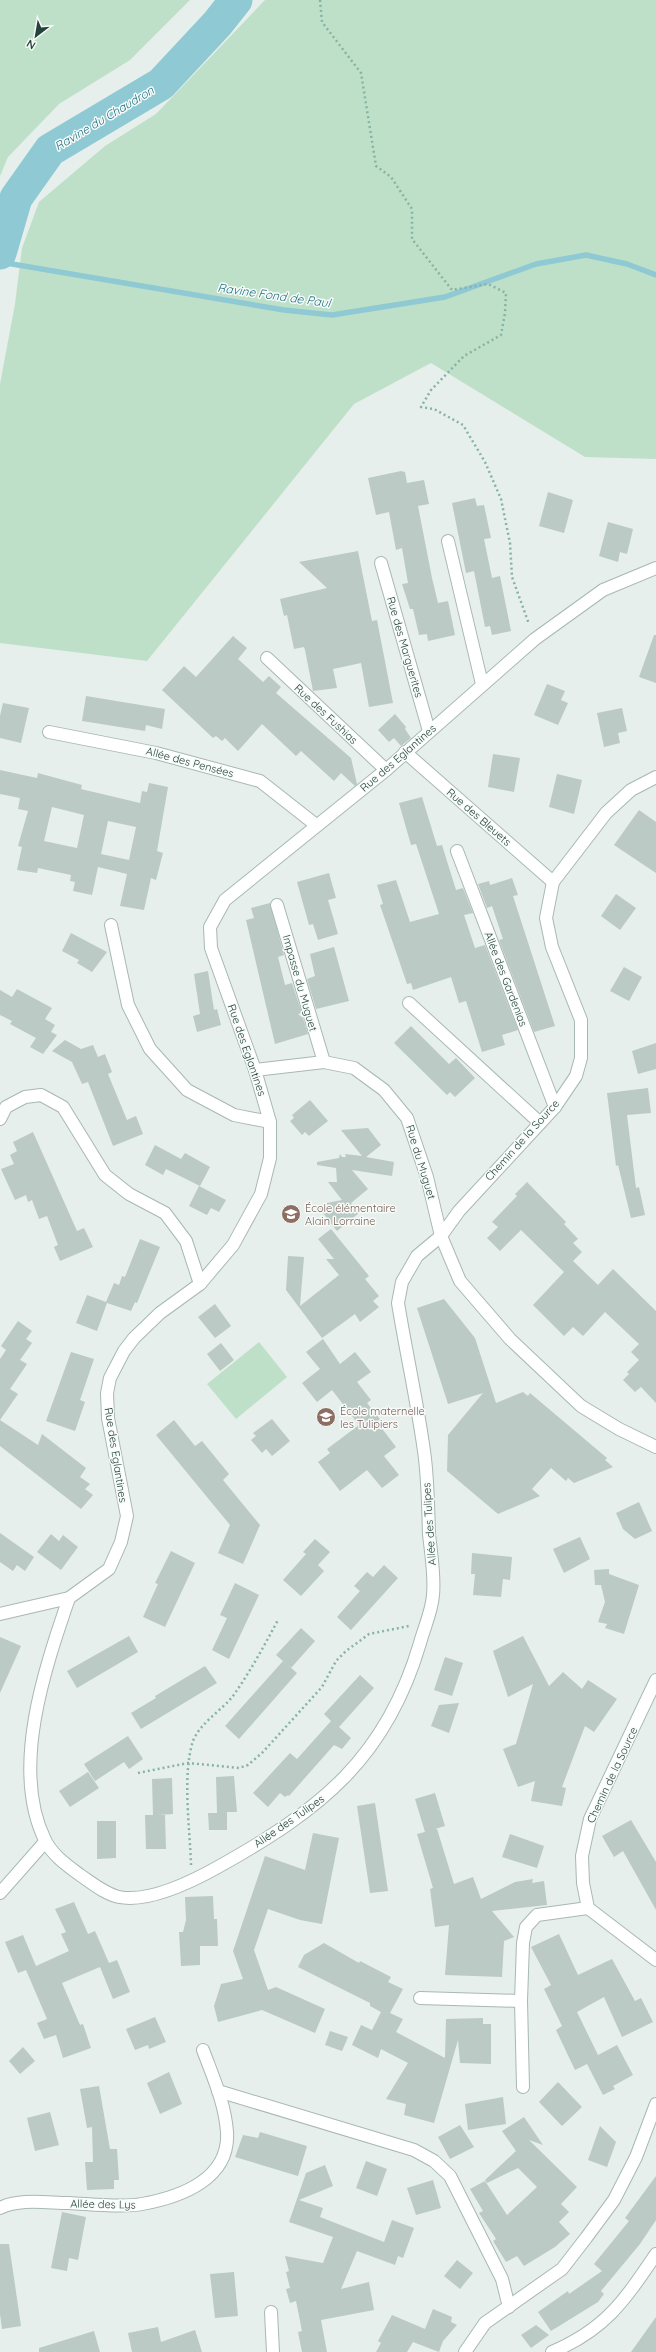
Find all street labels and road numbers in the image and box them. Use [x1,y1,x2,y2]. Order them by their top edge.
street label: Rue des Marguerites [384,595,426,699]
street label: Rue des Fushias [291,681,361,747]
street label: Rue des Eglantines [357,721,439,795]
street label: Allée des Pensées [145,744,235,780]
street label: Rue des Bleuets [444,785,514,849]
street label: Allée des Gardenias [481,930,531,1028]
street label: Impasse du Muguet [279,933,321,1033]
street label: Rue des Eglantines [225,1002,269,1098]
street label: Chemin de la Source [482,1096,562,1184]
street label: Rue du Muguet [403,1123,439,1201]
street label: Rue des Eglantines [102,1406,130,1504]
street label: Allée des Tulipes [419,1482,439,1566]
street label: Chemin de la Source [584,1725,640,1825]
street label: Allée des Tulipes [251,1791,327,1851]
street label: Allée des Lys [70,2196,136,2212]

